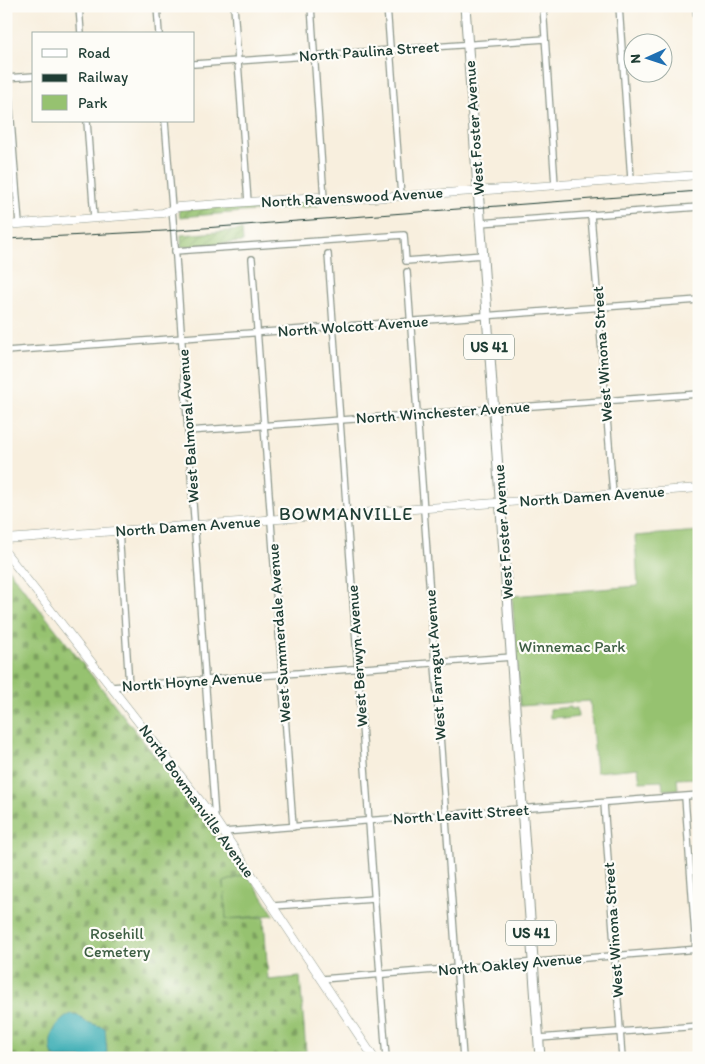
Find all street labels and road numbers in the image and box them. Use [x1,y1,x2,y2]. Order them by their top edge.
street label: North Paulina Street [298,37,440,65]
street label: West Foster Avenue [460,60,488,196]
street label: North Ravenswood Avenue [260,183,444,211]
street label: West Winona Street [588,285,616,423]
street label: North Wolcott Avenue [277,311,429,341]
road number: US 41 [464,334,514,360]
street label: West Balmoral Avenue [173,348,203,504]
street label: North Winchester Avenue [355,396,531,428]
street label: West Foster Avenue [489,464,517,600]
street label: North Damen Avenue [519,481,666,511]
street label: North Damen Avenue [115,511,262,541]
street label: West Summerdale Avenue [263,543,295,723]
street label: West Berwyn Avenue [343,584,371,728]
street label: West Farragut Avenue [420,589,450,741]
street label: North Hoyne Avenue [121,667,263,695]
street label: North Bowmanville Avenue [135,721,259,881]
street label: North Leavitt Street [392,800,530,828]
street label: West Winona Street [599,861,627,999]
road number: US 41 [506,920,556,946]
street label: North Oakley Avenue [437,948,583,980]

